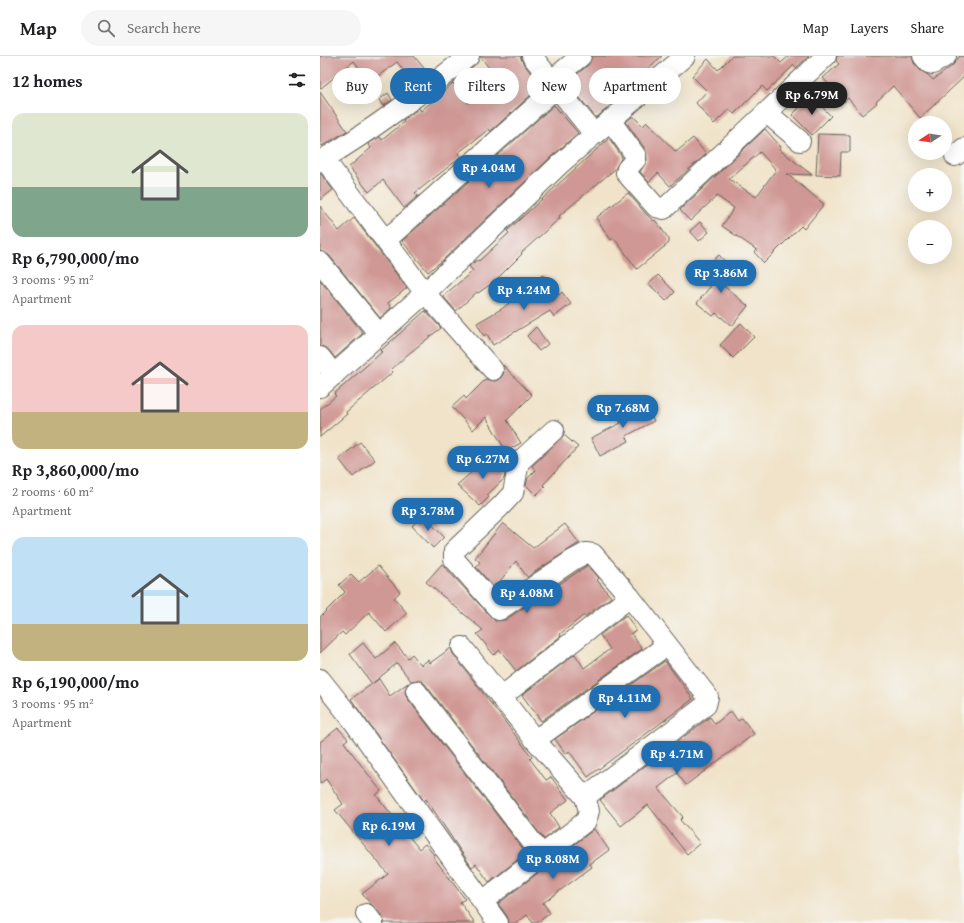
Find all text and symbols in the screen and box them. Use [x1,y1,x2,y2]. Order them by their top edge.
search box [81,10,361,46]
text: Map [20,14,57,42]
icon: search [95,17,117,39]
text: Search here [127,17,201,38]
text: Map [803,18,829,38]
text: Layers [851,18,889,38]
text: Share [911,18,944,38]
text: 12 homes [12,68,83,93]
chip: Buy [332,68,382,104]
chip: Rent [390,68,446,104]
chip: Filters [454,68,519,104]
chip: New [527,68,581,104]
chip: Apartment [589,68,681,104]
icon: filters [286,69,308,91]
pin: Rp 6.79M [771,82,853,116]
text: Rp 6.79M [785,85,839,104]
north arrow [908,116,952,160]
map controls [908,116,952,264]
icon: home [124,139,196,211]
pin: Rp 4.04M [448,155,530,189]
text: Rp 4.04M [462,158,516,177]
button: + [908,168,952,212]
button: − [908,220,952,264]
text: Rp 6,790,000/mo [12,245,139,270]
pin: Rp 3.86M [680,260,762,294]
text: Rp 3.86M [694,263,748,282]
text: 3 rooms · 95 m² [12,270,94,289]
pin: Rp 4.24M [483,277,565,311]
text: Rp 4.24M [497,280,551,299]
text: Apartment [12,289,72,308]
icon: home [124,351,196,423]
pin: Rp 7.68M [582,395,664,429]
text: Rp 7.68M [596,398,650,417]
pin: Rp 6.27M [442,446,524,480]
text: Rp 6.27M [456,449,510,468]
text: Rp 3,860,000/mo [12,457,139,482]
text: 2 rooms · 60 m² [12,482,94,501]
pin: Rp 3.78M [387,498,469,532]
text: Apartment [12,501,72,520]
text: Rp 3.78M [401,501,455,520]
icon: home [124,563,196,635]
pin: Rp 4.08M [486,580,568,614]
text: Rp 4.08M [500,583,554,602]
text: Rp 6,190,000/mo [12,669,139,694]
pin: Rp 4.11M [584,685,666,719]
text: Rp 4.11M [598,688,652,707]
text: 3 rooms · 95 m² [12,694,94,713]
text: Apartment [12,713,72,732]
pin: Rp 4.71M [636,741,718,775]
text: Rp 4.71M [650,744,704,763]
pin: Rp 6.19M [348,813,430,847]
text: Rp 6.19M [362,816,416,835]
pin: Rp 8.08M [512,846,594,880]
text: Rp 8.08M [526,849,580,868]

